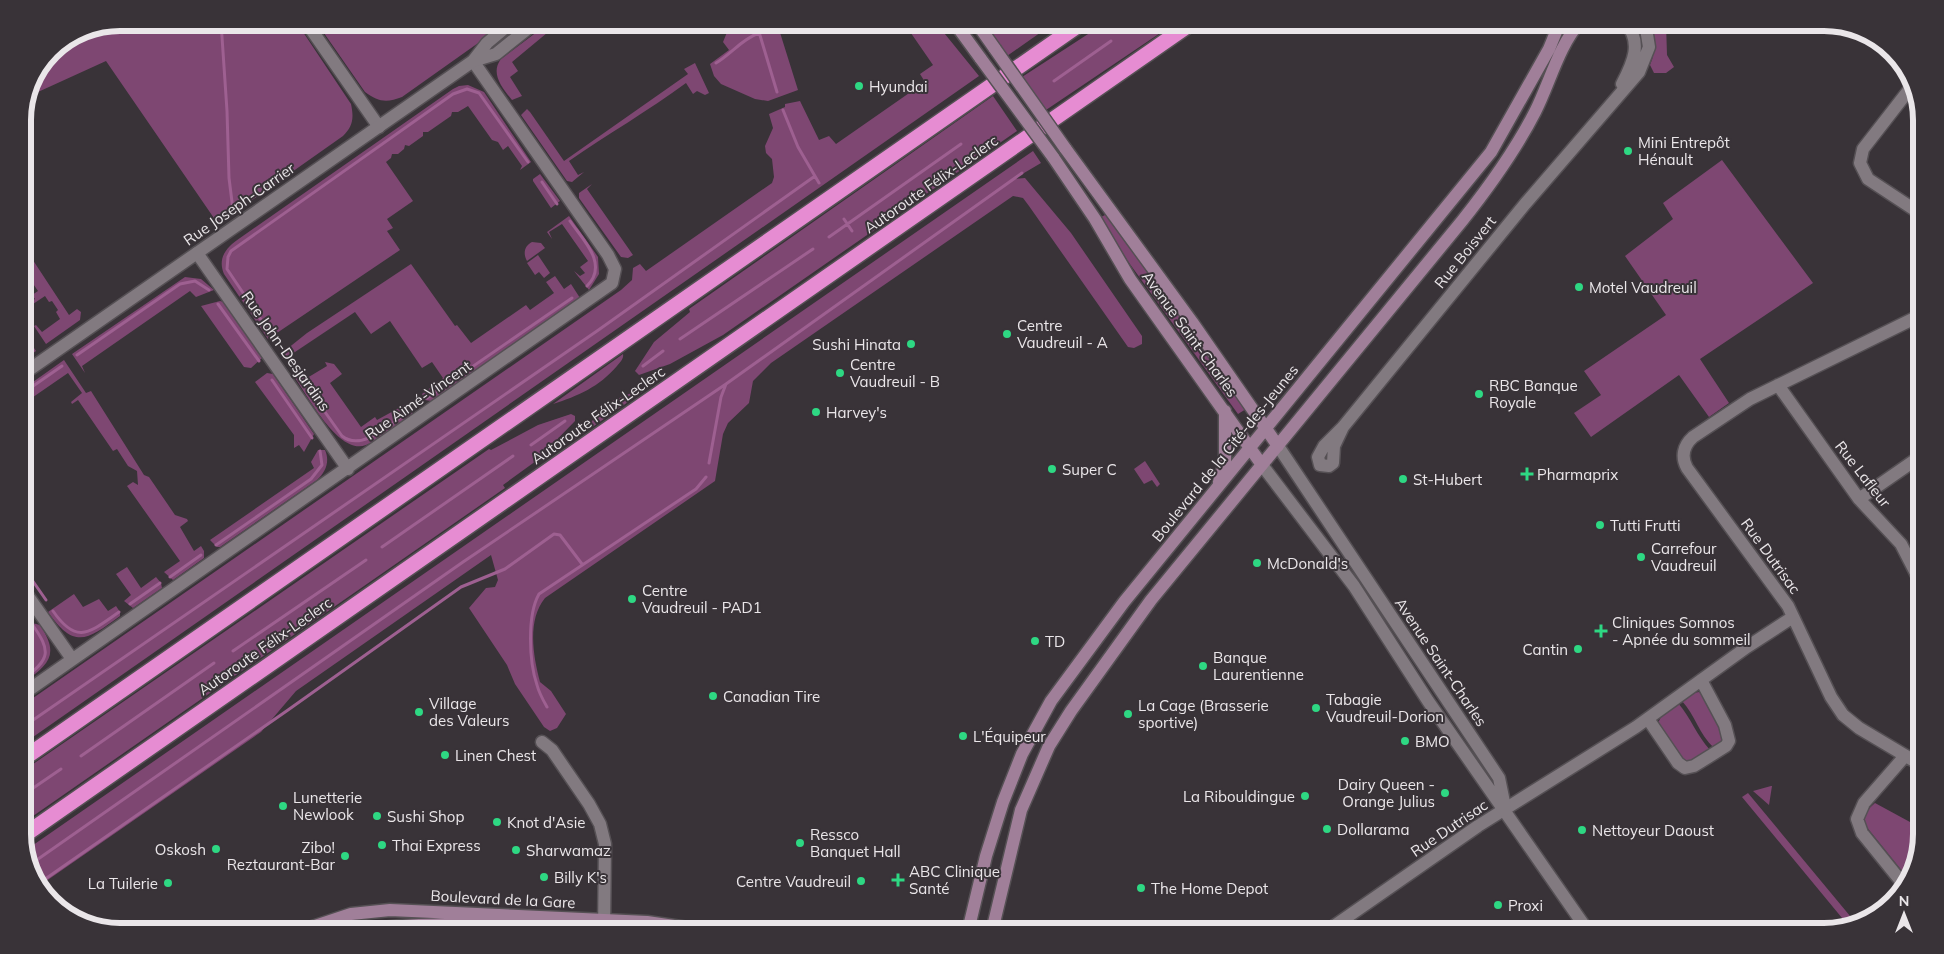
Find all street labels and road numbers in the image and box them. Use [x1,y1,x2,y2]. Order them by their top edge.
street label: Autoroute Félix-Leclerc [860,131,1002,237]
street label: Rue Joseph-Carrier [180,158,299,249]
street label: Rue Boisvert [1430,212,1500,292]
street label: Avenue Saint-Charles [1138,267,1242,401]
street label: Rue John-Desjardins [237,287,335,415]
street label: Rue Aimé-Vincent [361,356,475,444]
street label: Boulevard de la Cité-des-Jeunes [1148,361,1302,545]
street label: Autoroute Félix-Leclerc [527,362,669,468]
street label: Rue Lafleur [1831,437,1895,511]
street label: Rue Dutrisac [1737,514,1805,598]
street label: Autoroute Félix-Leclerc [194,593,336,699]
street label: Avenue Saint-Charles [1391,594,1491,730]
street label: Rue Dutrisac [1407,795,1491,861]
street label: Boulevard de la Gare [430,886,576,912]

